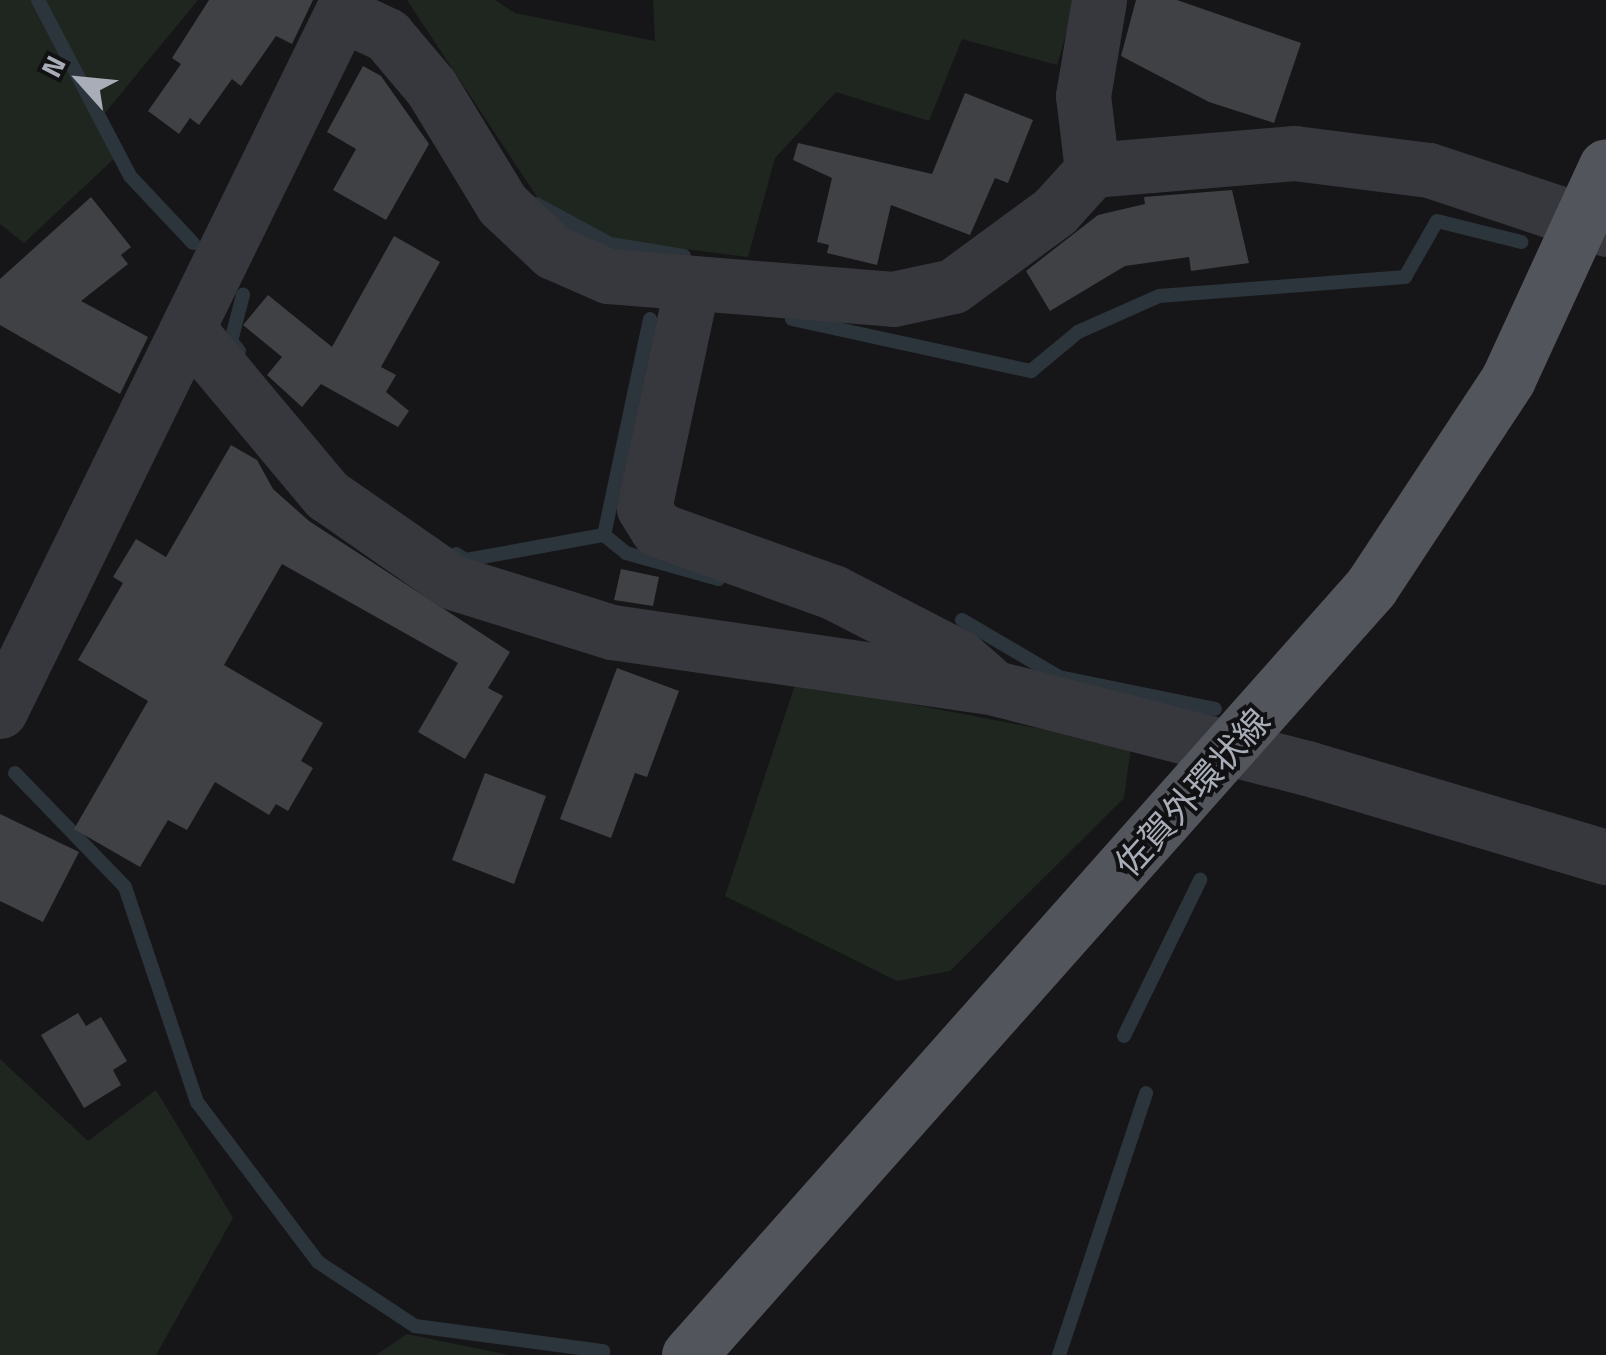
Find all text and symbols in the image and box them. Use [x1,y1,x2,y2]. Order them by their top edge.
north arrow [30,30,130,130]
text: N [29,48,76,85]
street label: 佐賀外環状線 [1106,700,1278,884]

